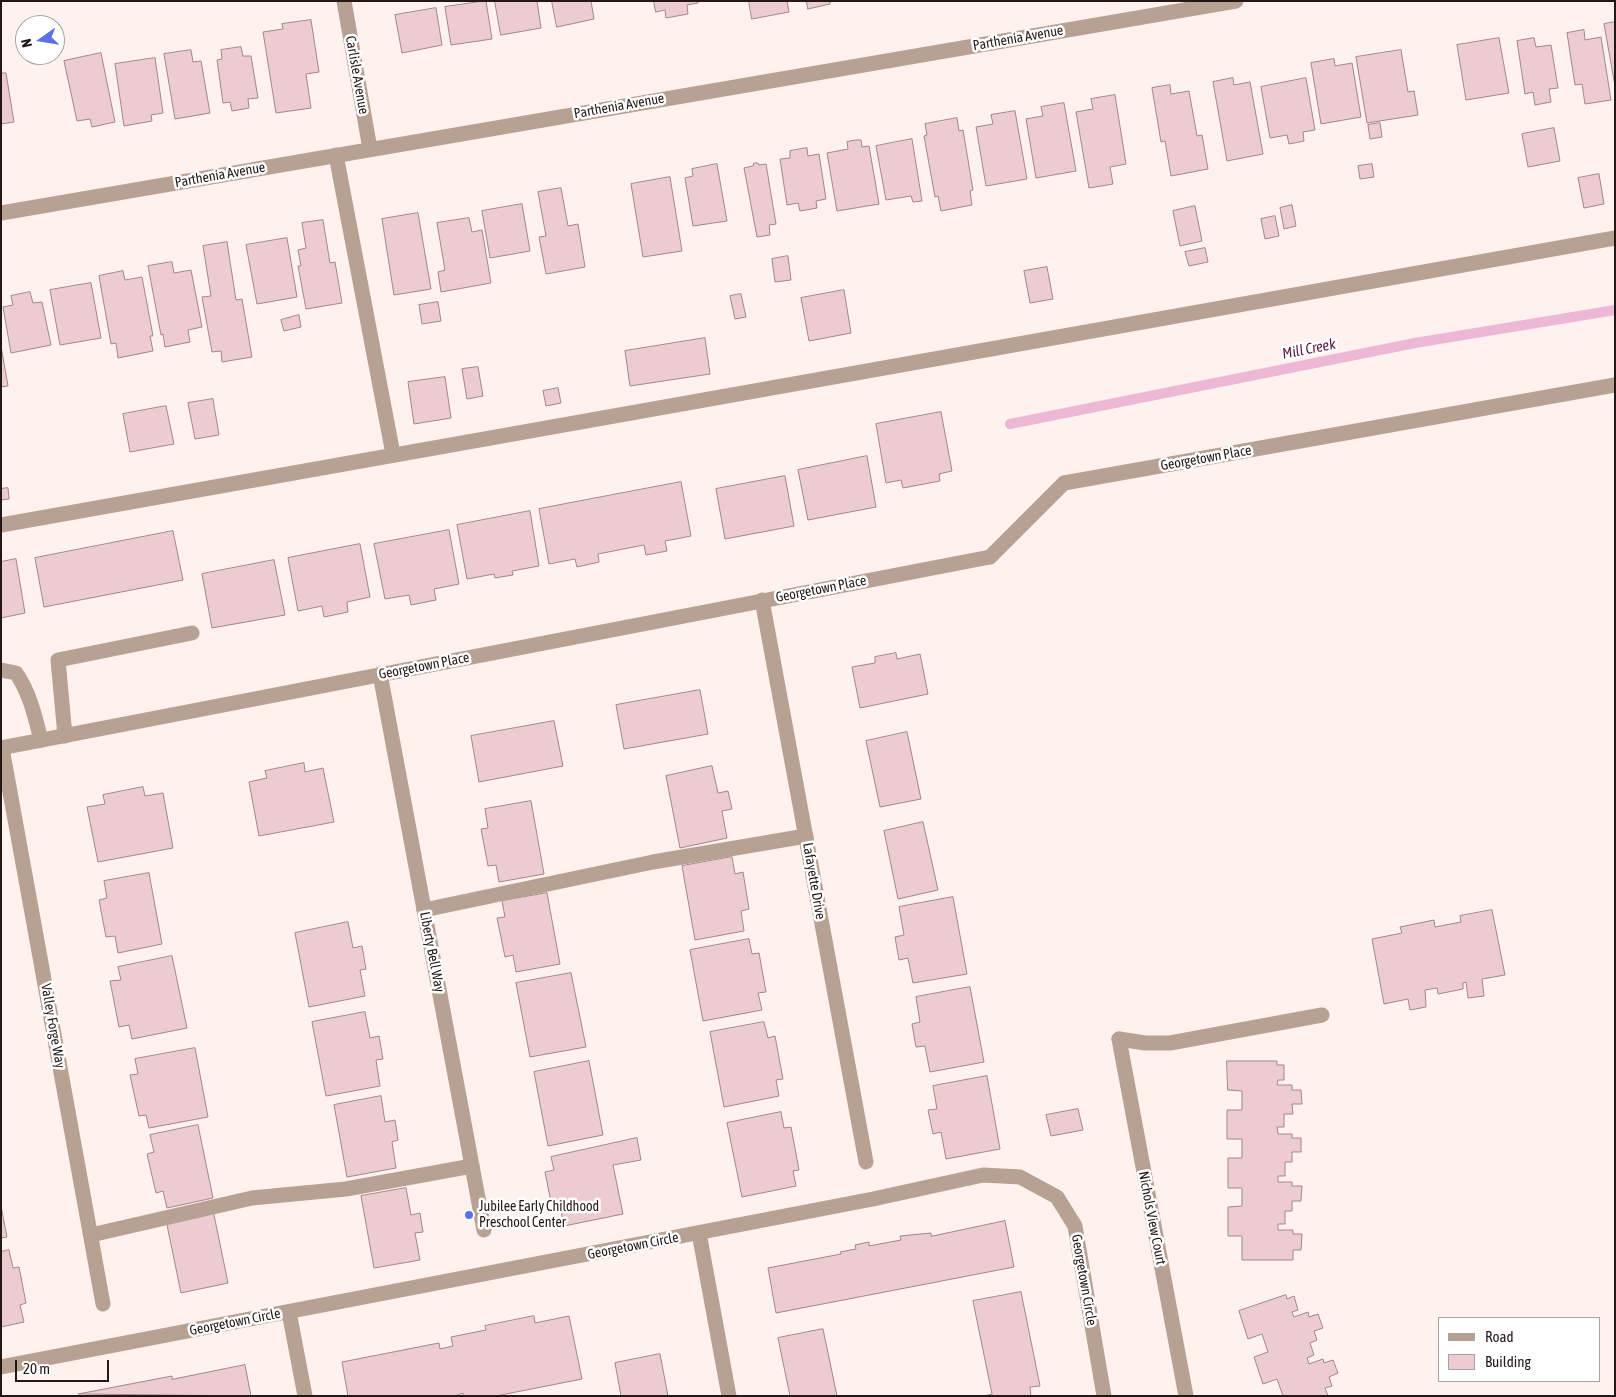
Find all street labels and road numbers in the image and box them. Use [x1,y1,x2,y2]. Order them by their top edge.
street label: Parthenia Avenue [972,22,1064,54]
street label: Carlisle Avenue [342,34,372,116]
street label: Parthenia Avenue [573,90,665,122]
street label: Parthenia Avenue [174,159,266,191]
street label: Georgetown Place [1159,442,1253,474]
street label: Georgetown Place [774,572,868,606]
street label: Georgetown Place [377,649,471,683]
street label: Lafayette Drive [799,841,829,921]
street label: Liberty Bell Way [416,910,448,994]
street label: Valley Forge Way [37,982,69,1070]
street label: Nichols View Court [1135,1170,1169,1266]
street label: Georgetown Circle [586,1229,680,1263]
street label: Georgetown Circle [1068,1233,1100,1327]
street label: Georgetown Circle [188,1305,282,1339]

